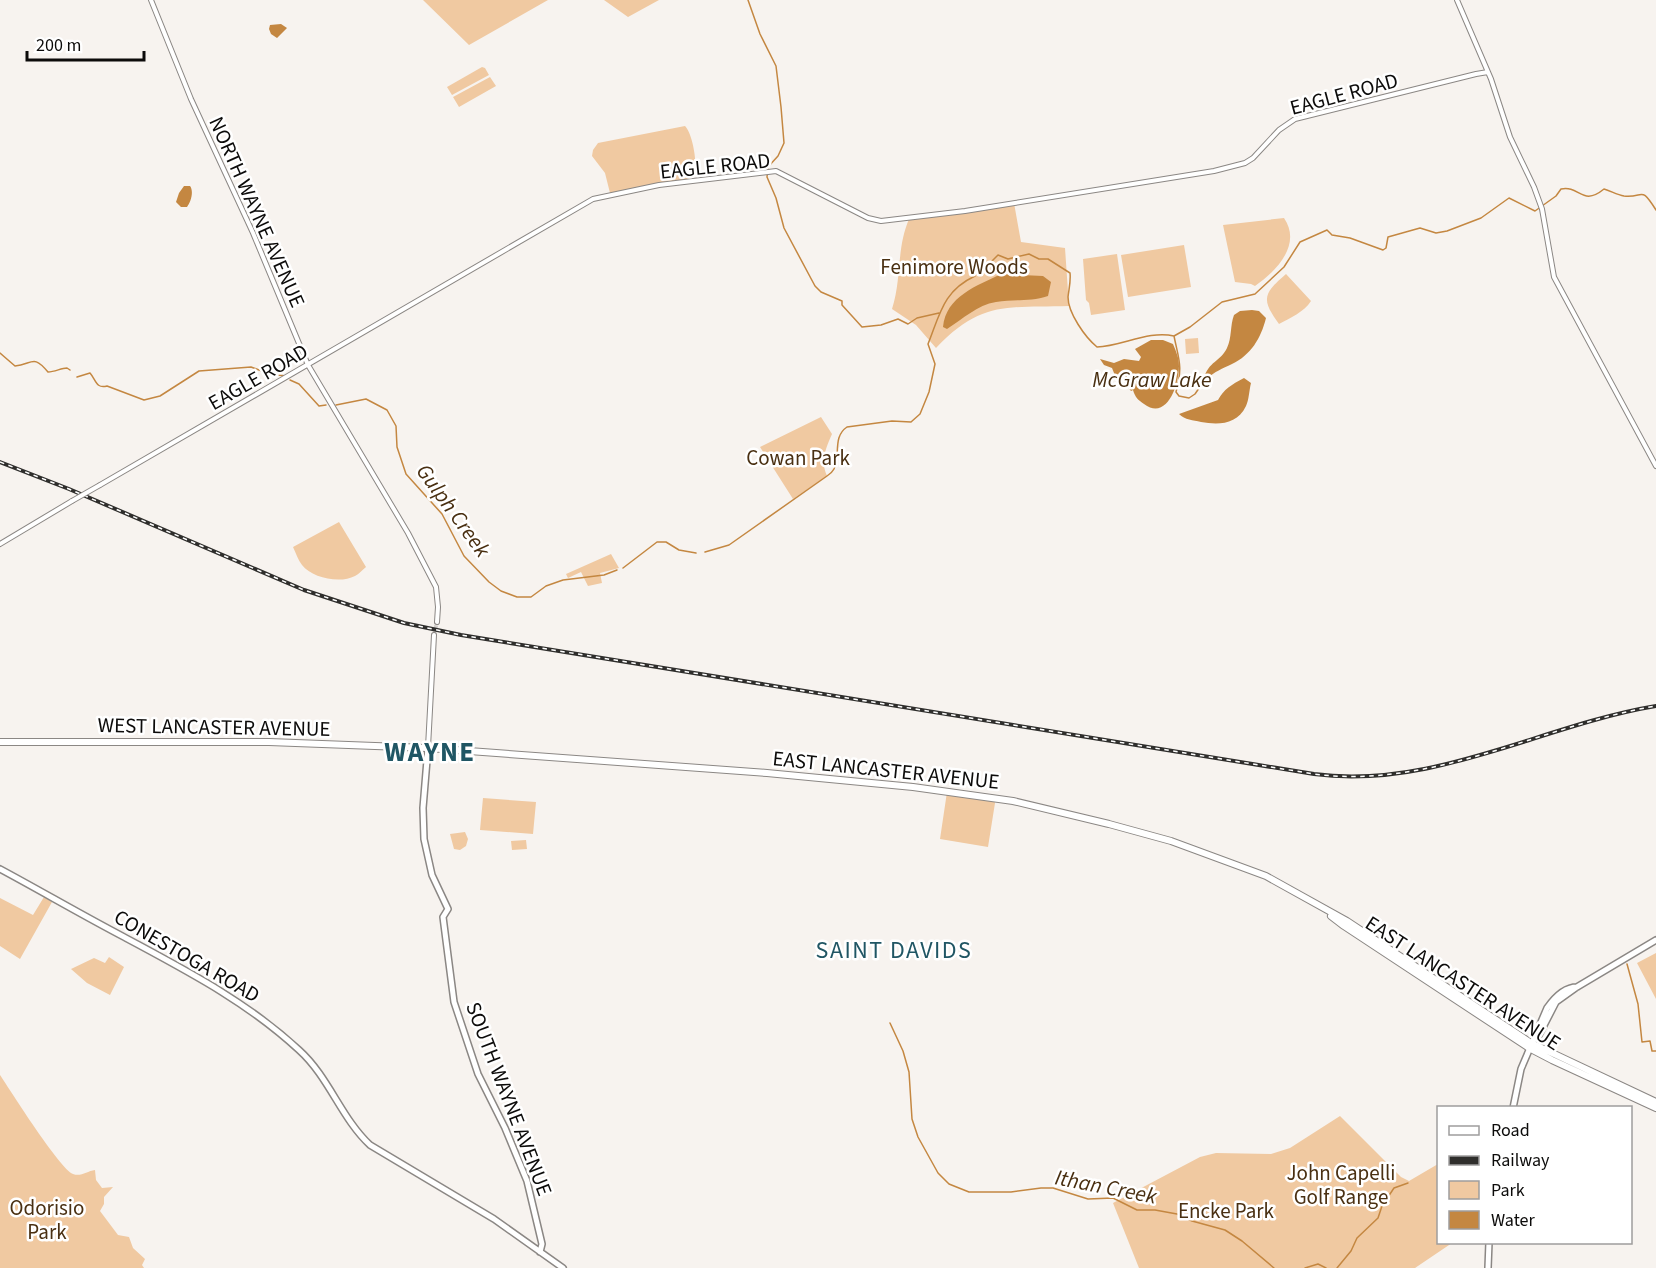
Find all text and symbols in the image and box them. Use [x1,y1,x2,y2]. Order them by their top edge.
scale bar [27,24,144,62]
text: 200 m [36,33,81,58]
street label: EAGLE ROAD [1287,65,1401,123]
street label: NORTH WAYNE AVENUE [201,112,313,312]
street label: EAGLE ROAD [658,145,772,187]
park label: Fenimore Woods [880,252,1028,282]
street label: EAGLE ROAD [203,336,313,418]
water label: McGraw Lake [1092,364,1212,396]
park label: Cowan Park [746,443,850,473]
water label: Gulph Creek [408,457,498,564]
street label: WEST LANCASTER AVENUE [97,710,331,744]
district label: WAYNE [384,733,476,772]
street label: EAST LANCASTER AVENUE [771,743,1001,797]
street label: CONESTOGA ROAD [108,902,266,1010]
street label: EAST LANCASTER AVENUE [1359,908,1567,1058]
district label: SAINT DAVIDS [816,933,972,968]
street label: SOUTH WAYNE AVENUE [458,998,560,1200]
legend [1437,1106,1632,1244]
text: Road [1491,1118,1530,1143]
text: Railway [1491,1148,1550,1173]
park label: John Capelli Golf Range [1286,1158,1396,1212]
water label: Ithan Creek [1052,1161,1160,1213]
text: Park [1491,1178,1525,1203]
park label: Odorisio Park [10,1193,84,1247]
park label: Encke Park [1178,1196,1275,1226]
text: Water [1491,1208,1535,1233]

